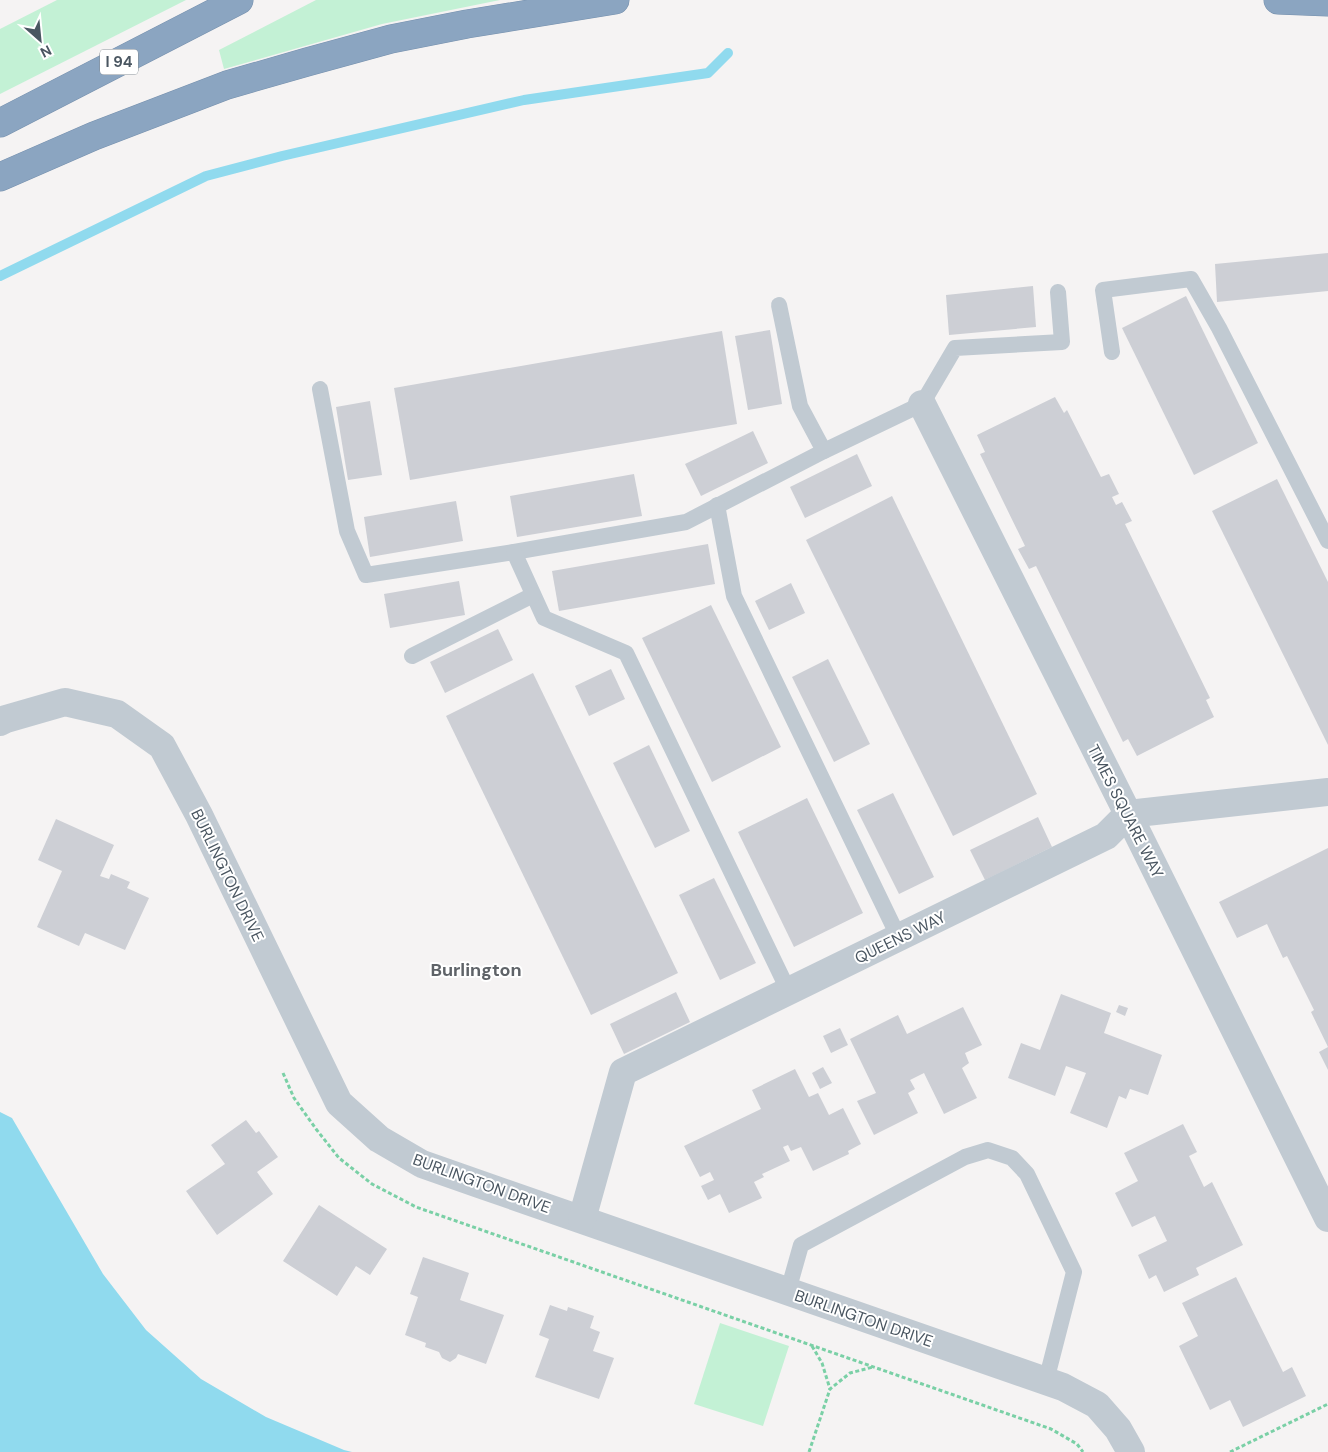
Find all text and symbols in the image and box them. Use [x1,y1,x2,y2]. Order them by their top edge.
north arrow [15,15,65,65]
text: N [37,41,55,62]
road number: I 94 [100,50,138,74]
street label: TIMES SQUARE WAY [1083,741,1168,881]
street label: BURLINGTON DRIVE [186,805,269,945]
street label: QUEENS WAY [851,906,949,969]
district label: Burlington [430,958,522,982]
street label: BURLINGTON DRIVE [410,1149,554,1218]
street label: BURLINGTON DRIVE [792,1285,936,1352]

